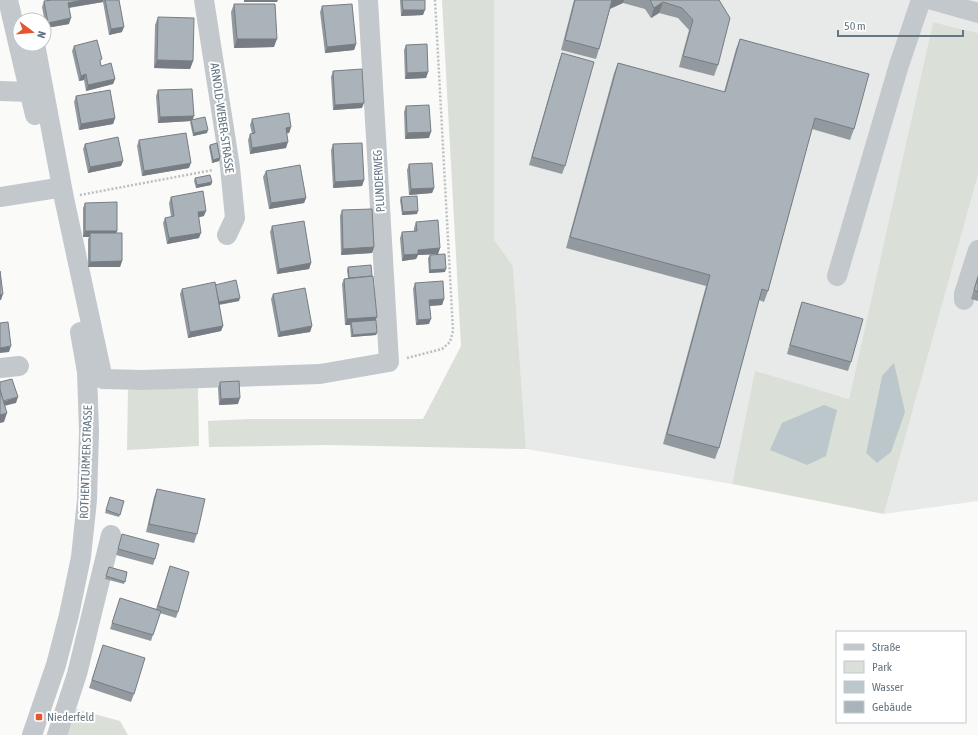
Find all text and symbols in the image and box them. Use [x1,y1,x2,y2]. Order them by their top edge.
north arrow [12,12,52,52]
scale bar [838,12,963,38]
text: 50 m [844,19,866,33]
text: N [35,30,48,40]
street label: ARNOLD-WEBER-STRASSE [207,62,237,174]
street label: PLUNDERWEG [370,149,388,213]
street label: ROTHENTURMER STRASSE [77,405,95,519]
legend [836,631,966,723]
text: Straße [872,640,900,654]
text: Park [872,660,893,674]
text: Wasser [872,680,904,694]
text: Gebäude [872,700,912,714]
place label: Niederfeld [47,710,94,724]
marker: Niederfeld [34,712,44,722]

